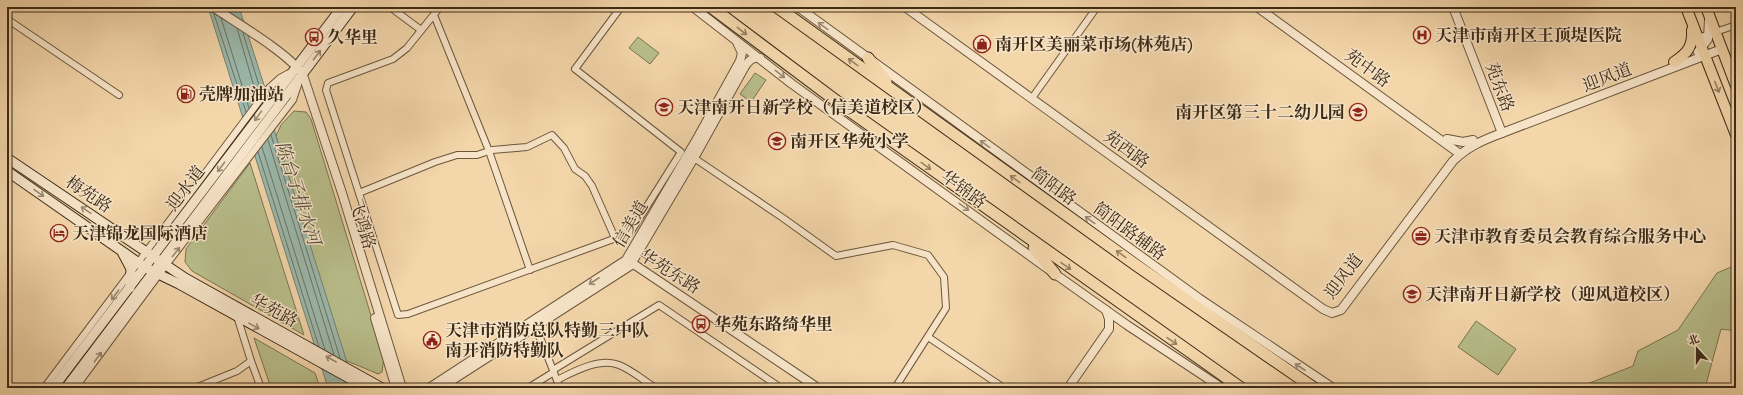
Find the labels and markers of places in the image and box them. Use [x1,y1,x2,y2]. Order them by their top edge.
hospital icon: 天津市南开区王顶堤医院 [1412,25,1432,45]
place label: 天津市南开区王顶堤医院 [1435,25,1622,49]
bus stop icon: 久华里 [304,27,324,47]
place label: 久华里 [327,27,378,51]
shop icon: 南开区美丽菜市场(林苑店) [972,34,992,54]
place label: 南开区美丽菜市场(林苑店) [995,34,1193,58]
fuel station icon: 壳牌加油站 [176,84,196,104]
place label: 壳牌加油站 [199,84,284,108]
school or university icon: 天津南开日新学校（信美道校区） [654,97,674,117]
place label: 天津南开日新学校（信美道校区） [677,97,932,121]
place label: 南开区第三十二幼儿园 [1175,102,1345,126]
school or university icon: 南开区第三十二幼儿园 [1348,102,1368,122]
school or university icon: 南开区华苑小学 [767,131,787,151]
place label: 南开区华苑小学 [790,131,909,155]
hotel icon: 天津锦龙国际酒店 [49,223,69,243]
place label: 天津锦龙国际酒店 [72,223,208,247]
office icon: 天津市教育委员会教育综合服务中心 [1411,226,1431,246]
place label: 天津市教育委员会教育综合服务中心 [1434,226,1706,250]
school or university icon: 天津南开日新学校（迎风道校区） [1402,284,1422,304]
place label: 天津南开日新学校（迎风道校区） [1425,284,1680,308]
bus stop icon: 华苑东路绮华里 [691,314,711,334]
place label: 华苑东路绮华里 [714,314,833,338]
place label: 天津市消防总队特勤三中队 南开消防特勤队 [445,320,649,364]
public building icon: 天津市消防总队特勤三中队 南开消防特勤队 [422,330,442,350]

